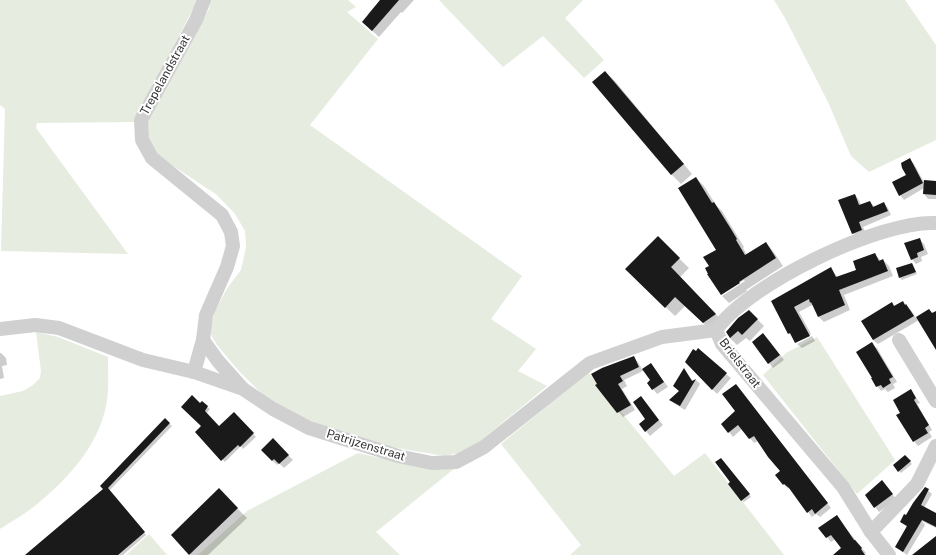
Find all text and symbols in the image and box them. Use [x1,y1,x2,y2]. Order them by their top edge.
street label: Trepelandstraat [137,32,193,117]
street label: Brielstraat [716,336,764,391]
street label: Patrijzenstraat [325,426,407,464]

